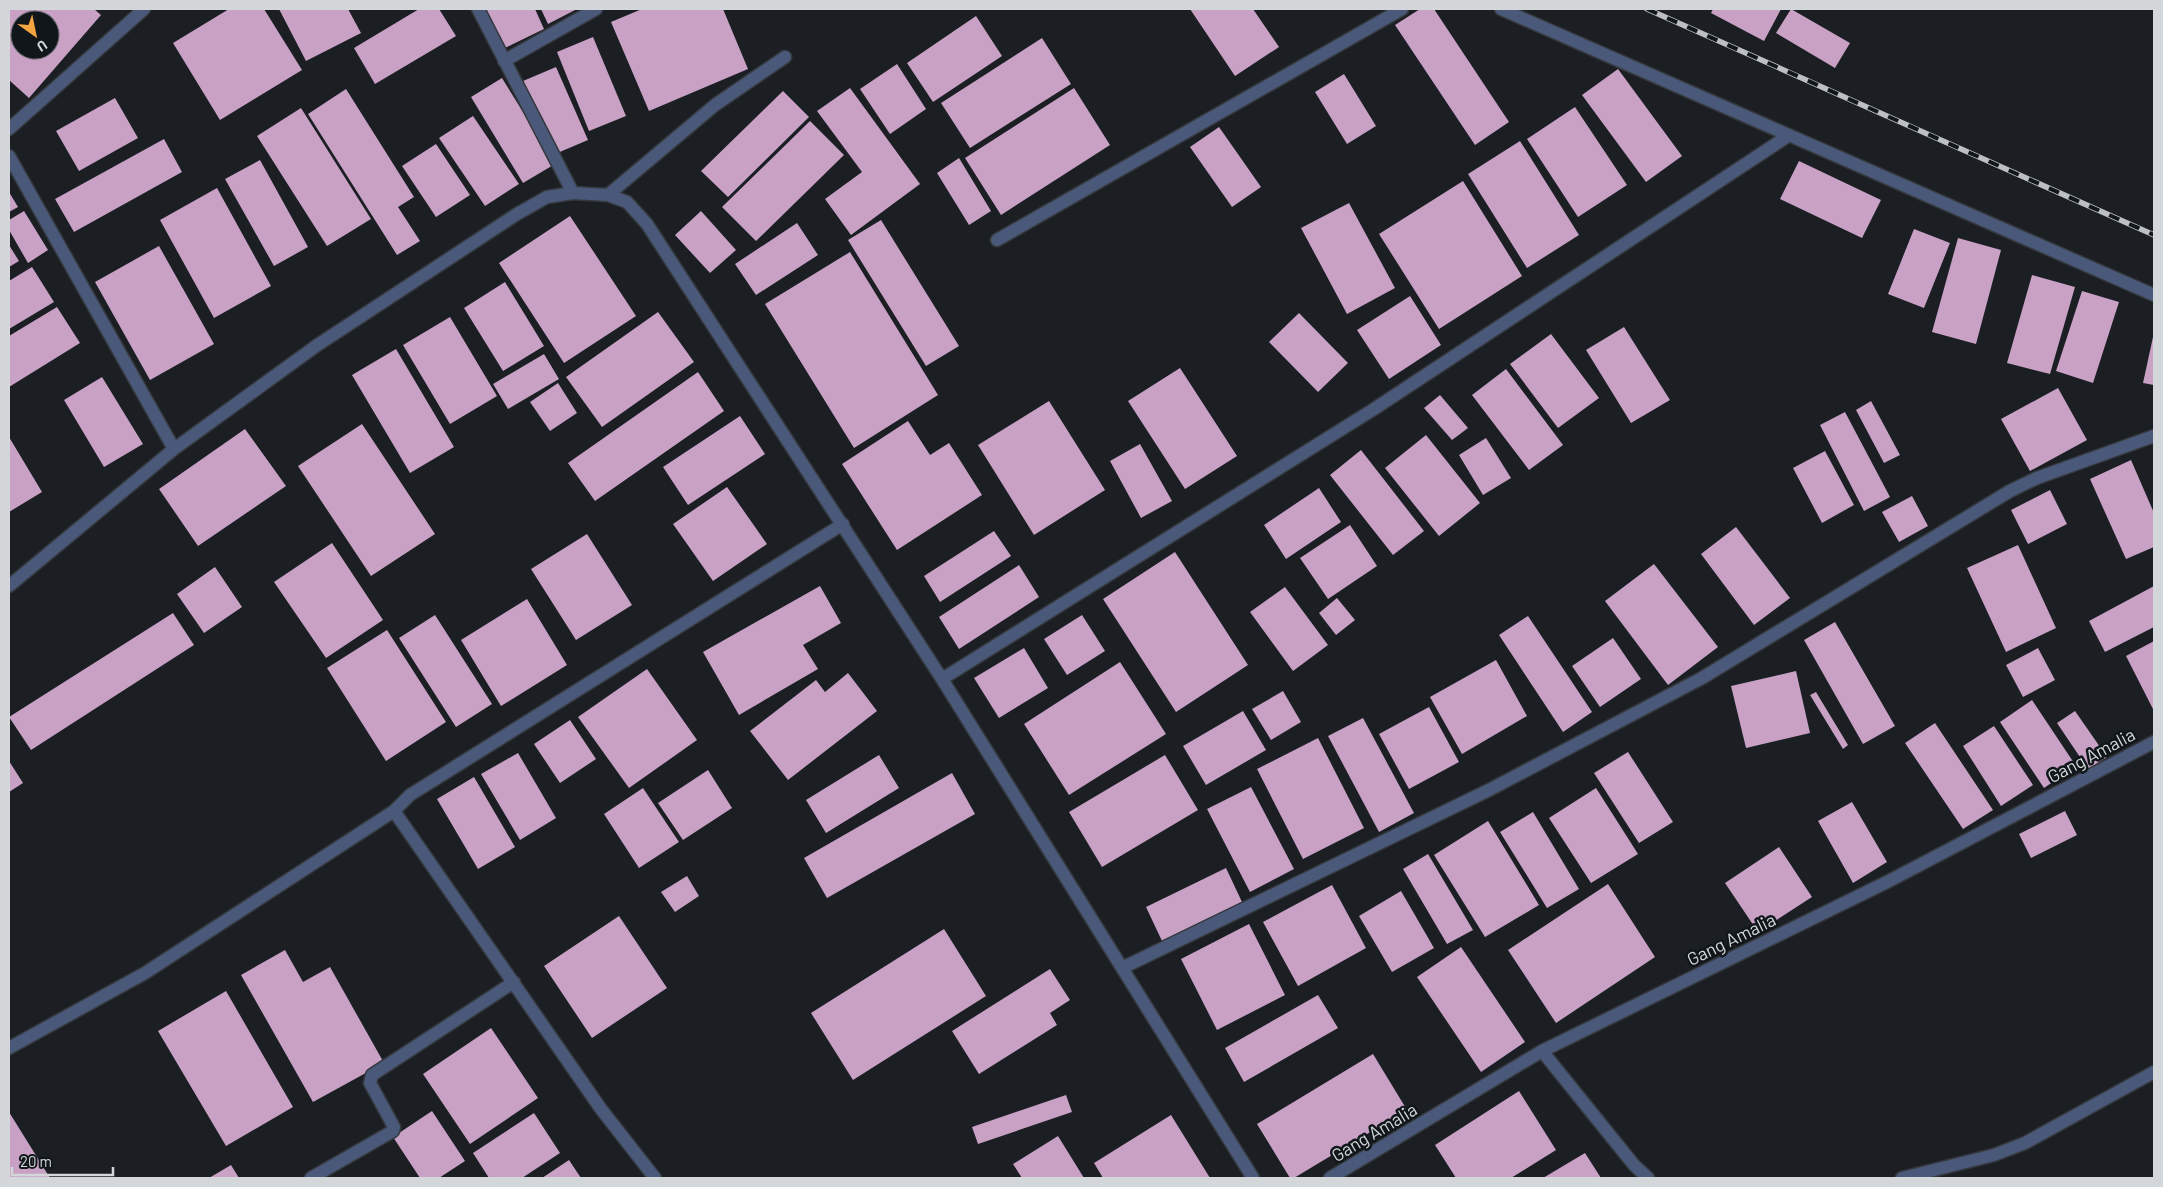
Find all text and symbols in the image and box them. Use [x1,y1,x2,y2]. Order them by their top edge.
north arrow [10,10,60,60]
text: U [34,37,51,56]
street label: Gang Amalia [2043,723,2139,787]
street label: Gang Amalia [1683,908,1779,970]
street label: Gang Amalia [1327,1098,1421,1166]
scale bar [12,1144,114,1176]
text: 20 m [20,1152,52,1170]

